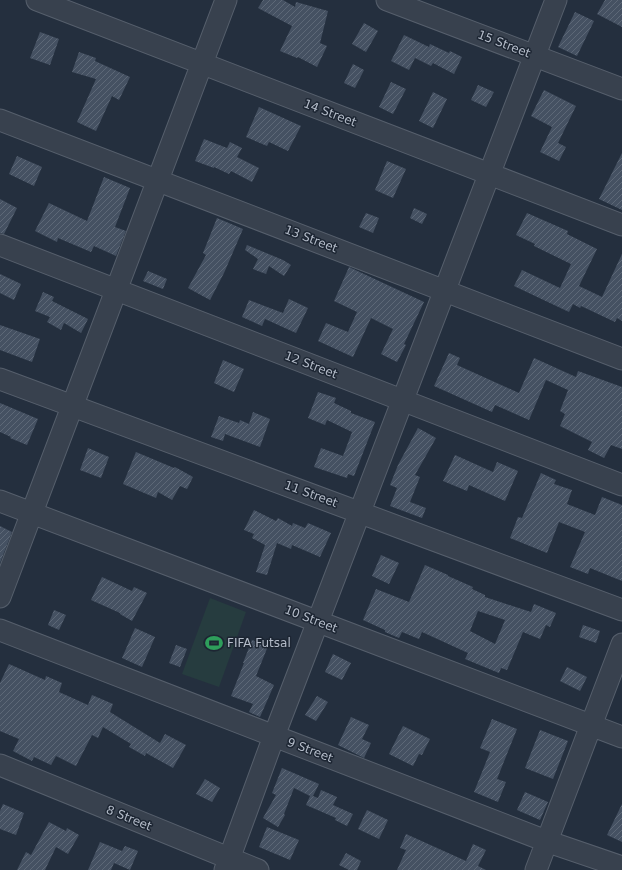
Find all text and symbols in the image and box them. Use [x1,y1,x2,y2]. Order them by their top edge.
street label: 15 Street [476,28,533,61]
street label: 14 Street [302,97,359,130]
street label: 13 Street [283,223,340,256]
street label: 12 Street [283,349,340,382]
street label: 11 Street [283,478,340,510]
street label: 10 Street [283,603,340,636]
sports icon: FIFA Futsal [204,633,224,653]
place label: FIFA Futsal [227,636,291,650]
street label: 9 Street [285,735,335,765]
street label: 8 Street [104,803,154,834]

